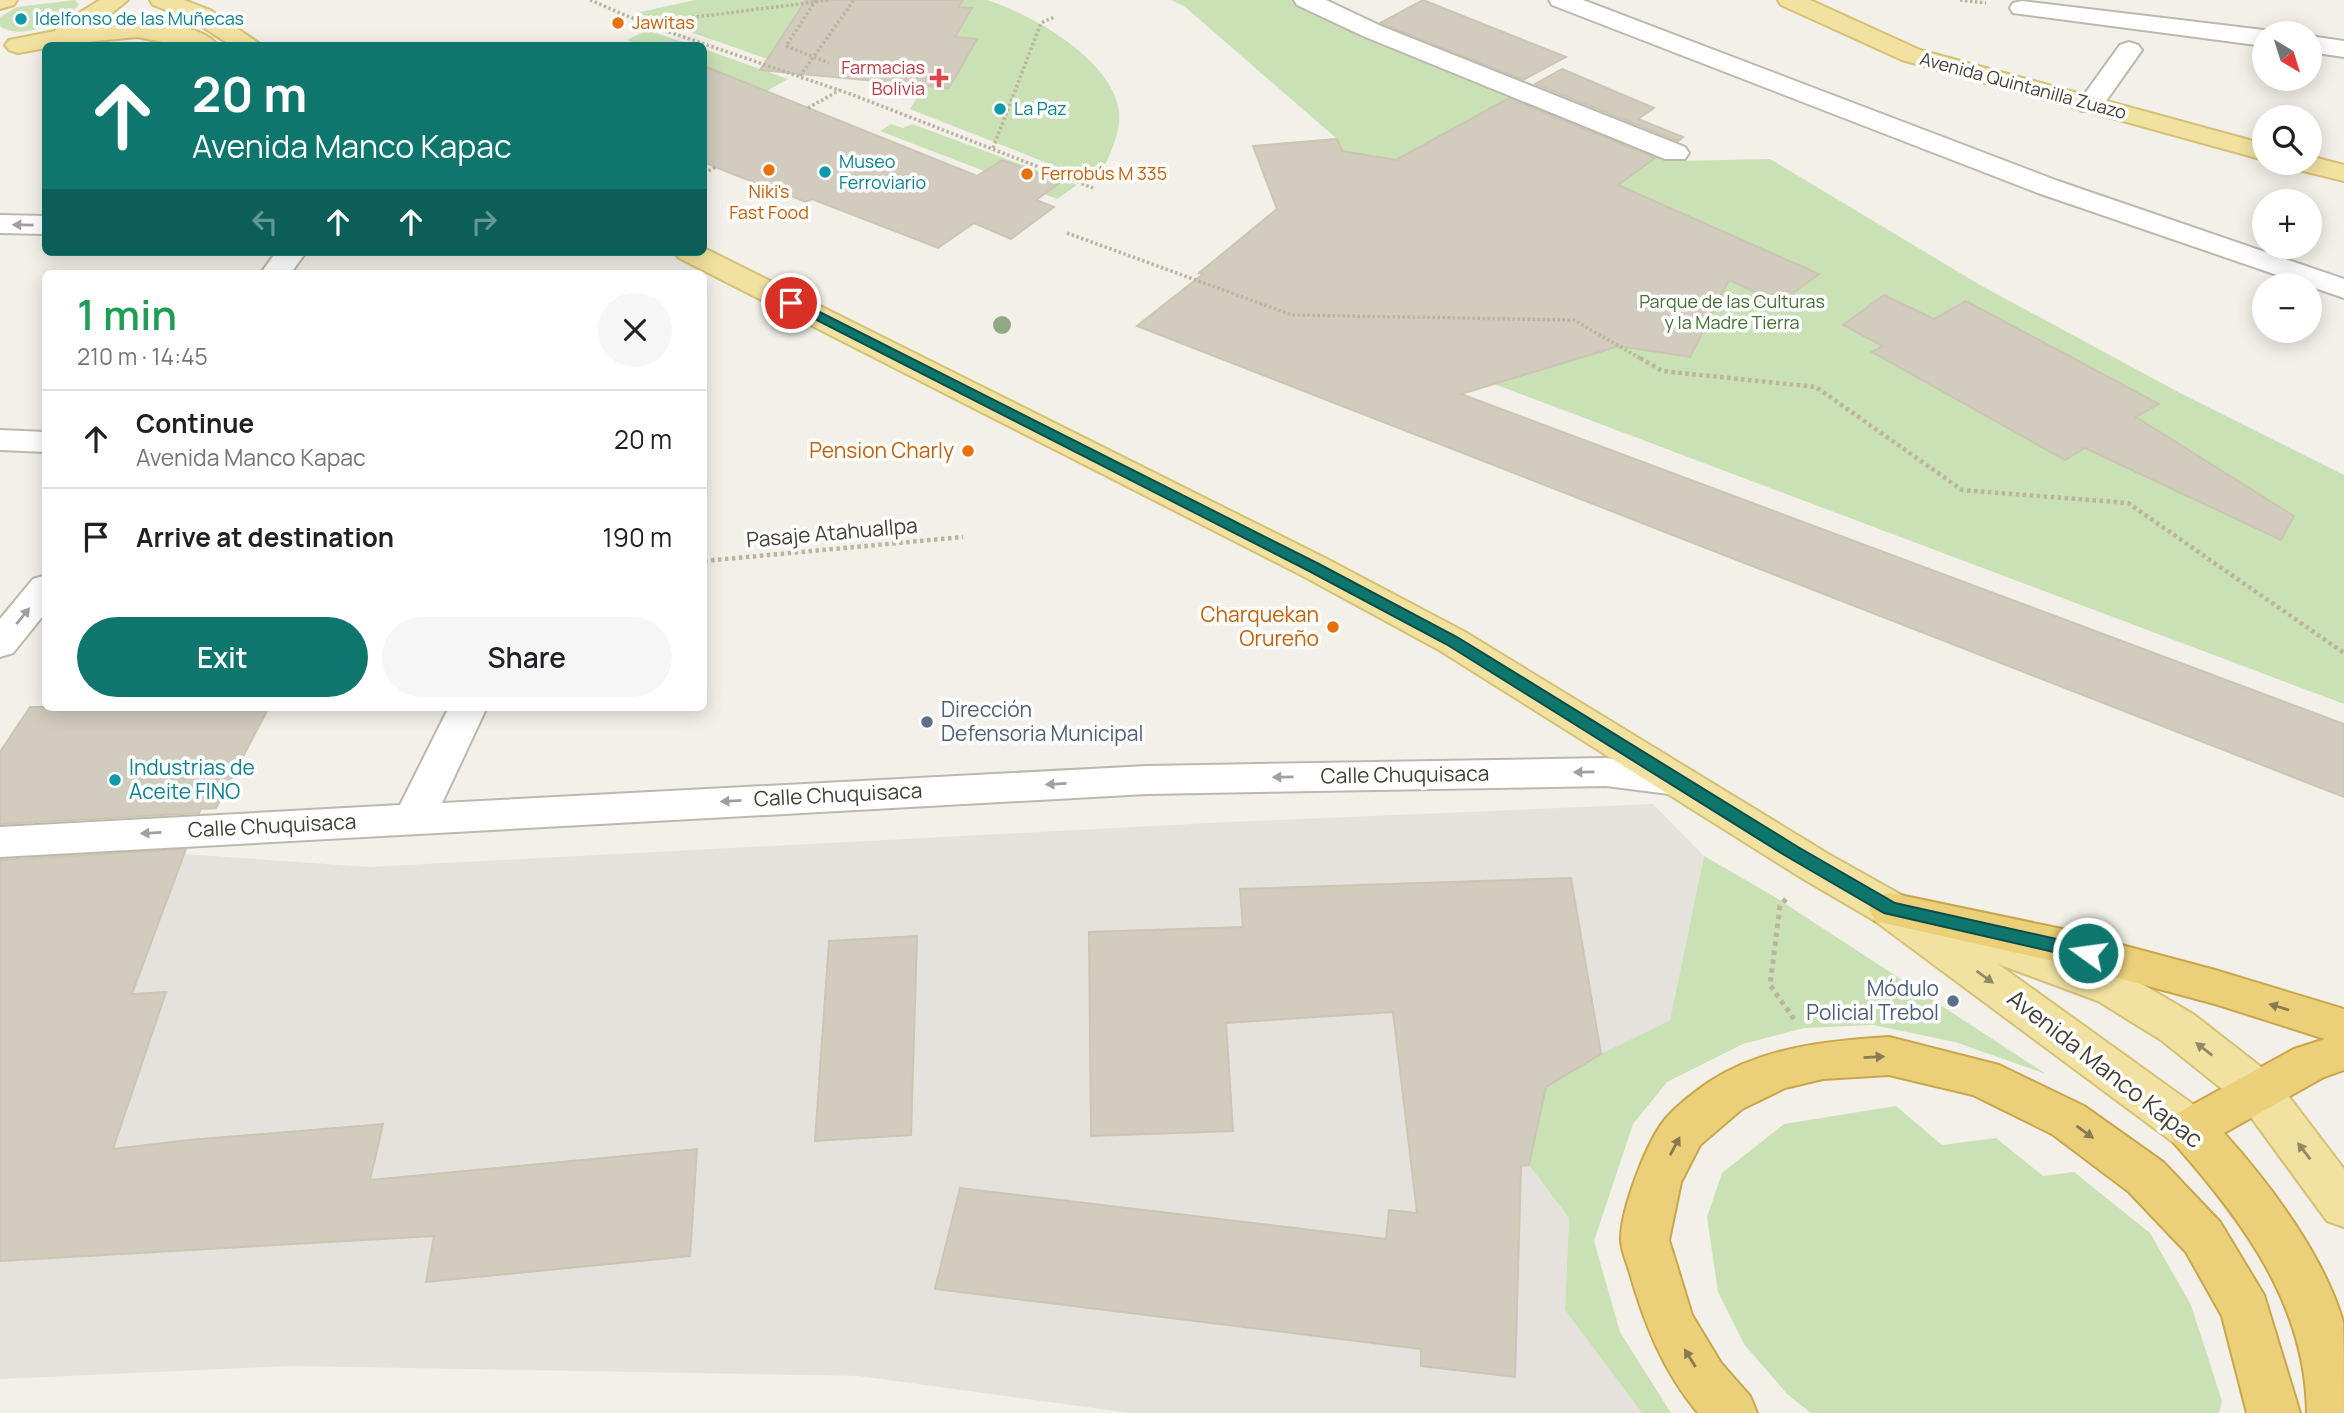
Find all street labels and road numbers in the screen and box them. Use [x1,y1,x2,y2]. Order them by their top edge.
street label: Avenida Quintanilla Zuazo [1917,46,2129,124]
street label: Pasaje Atahuallpa [745,511,919,553]
street label: Calle Chuquisaca [1320,759,1490,789]
street label: Calle Chuquisaca [753,776,923,812]
street label: Calle Chuquisaca [187,807,357,843]
street label: Avenida Manco Kapac [2001,981,2211,1155]

